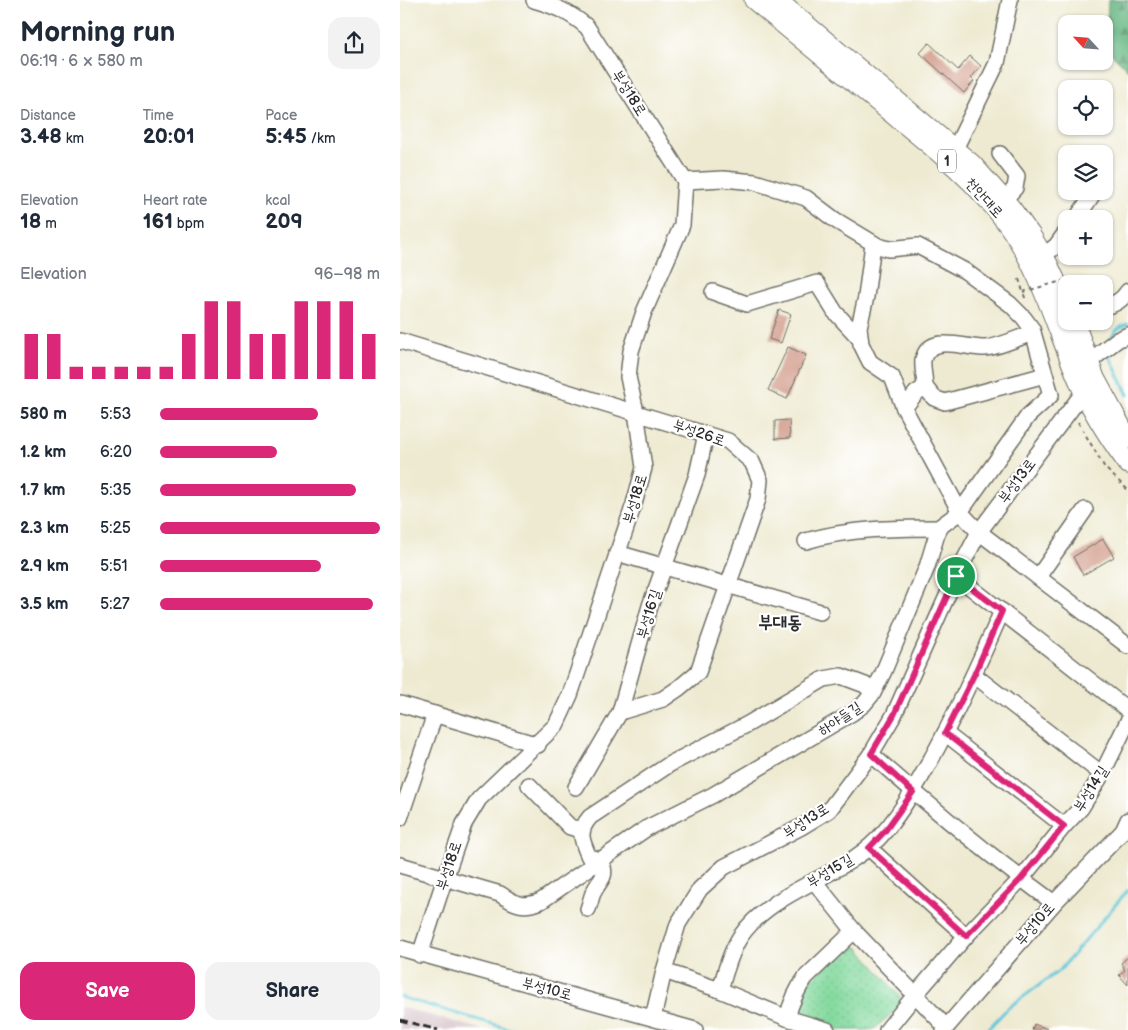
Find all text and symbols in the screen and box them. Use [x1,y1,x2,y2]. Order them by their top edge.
north arrow [1058,15,1112,70]
map controls [1058,15,1113,330]
text: Morning run [20,16,175,49]
button: share [328,17,380,69]
text: 06:19 · 6 × 580 m [20,52,143,71]
street label: 부성18로 [607,66,651,120]
button: locate [1058,80,1113,135]
text: Distance [20,107,76,124]
text: Time [143,107,174,124]
text: Pace [265,107,297,124]
text: 3.48 [20,124,62,149]
text: 20:01 [143,124,195,149]
text: 5:45 [265,124,307,149]
text: km [62,130,84,147]
text: /km [307,130,336,147]
button: layers [1058,145,1113,200]
road number: 1 [938,150,956,172]
street label: 천안대로 [961,174,1007,222]
text: Elevation [20,192,78,209]
text: Heart rate [143,192,207,209]
text: kcal [265,192,290,209]
text: 18 [20,209,41,234]
text: 161 [143,209,173,234]
text: 209 [265,209,303,234]
button: + [1058,210,1113,265]
text: m [41,215,57,232]
text: bpm [173,215,204,232]
text: Elevation [20,265,87,284]
text: 96–98 m [314,265,380,284]
button: − [1058,275,1113,330]
text: 580 m [20,405,67,424]
text: 5:53 [100,405,131,424]
street label: 부성26로 [670,415,728,451]
text: 1.2 km [20,443,66,462]
text: 6:20 [100,443,132,462]
street label: 부성13로 [994,455,1040,507]
street label: 부성18로 [618,472,652,526]
text: 1.7 km [20,481,65,500]
text: 5:35 [100,481,131,500]
text: 2.3 km [20,519,69,538]
text: 5:25 [100,519,131,538]
pin [935,555,977,597]
text: 2.9 km [20,557,69,576]
text: 5:51 [100,557,128,576]
icon: arrive [942,562,970,590]
street label: 부성16길 [632,587,666,641]
text: 3.5 km [20,595,68,614]
text: 5:27 [100,595,130,614]
district label: 부대동 [758,612,802,633]
street label: 하야들길 [815,698,865,740]
street label: 부성14길 [1069,762,1113,816]
street label: 부성13로 [779,799,833,843]
street label: 부성18로 [432,839,466,893]
street label: 부성15길 [803,850,857,892]
street label: 부성10로 [1011,899,1059,949]
button: Save [20,962,195,1020]
button: Share [205,962,380,1020]
street label: 부성10로 [520,973,574,1005]

